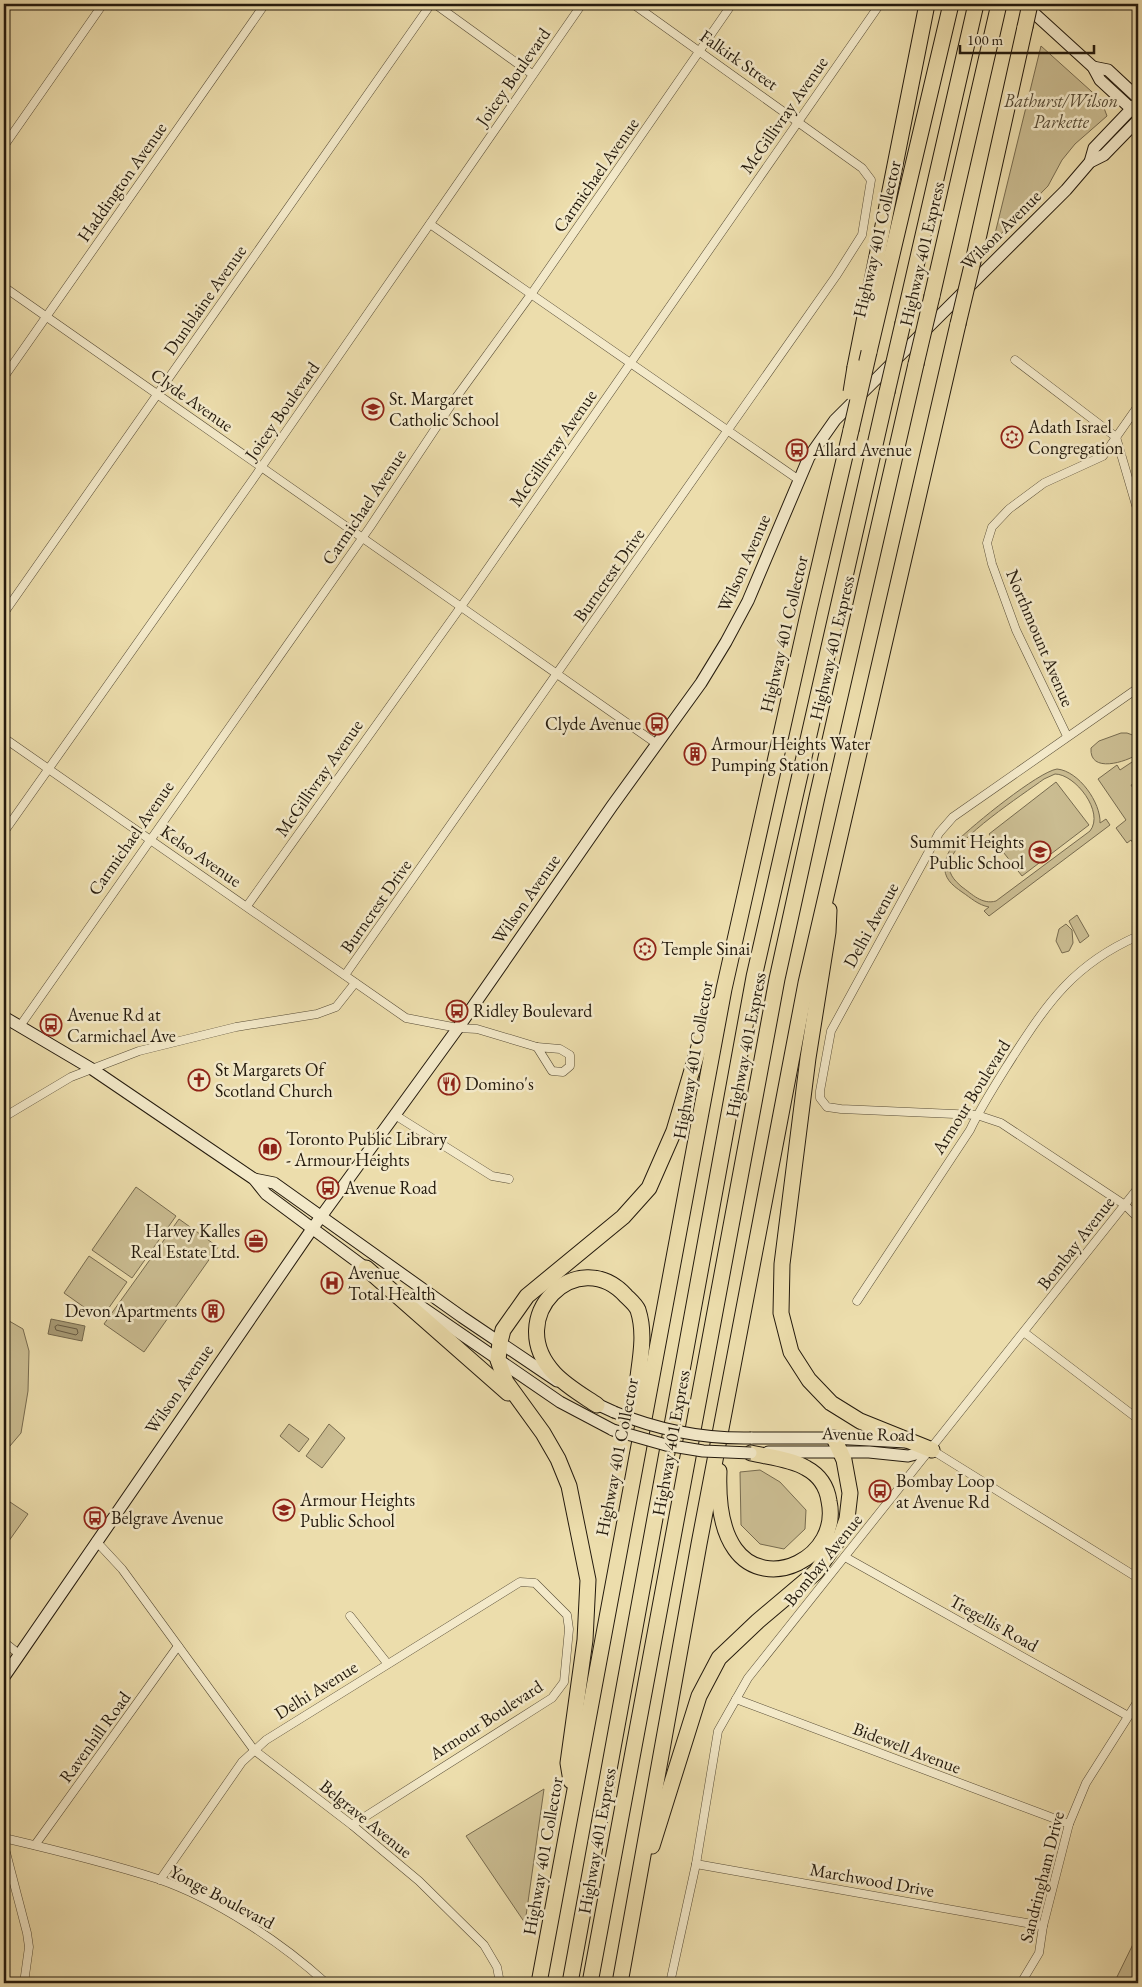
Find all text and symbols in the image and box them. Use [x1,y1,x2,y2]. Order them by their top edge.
street label: Joicey Boulevard [469,22,556,132]
scale bar [960,22,1093,54]
street label: Falkirk Street [696,24,783,95]
text: 100 m [967,30,1004,49]
street label: McGillivray Avenue [735,52,833,178]
park label: Bathurst/Wilson Parkette [1003,89,1118,133]
street label: Carmichael Avenue [548,113,644,237]
street label: Haddington Avenue [72,117,171,246]
street label: Highway 401 Collector [847,158,906,320]
street label: Highway 401 Express [894,179,949,328]
street label: Wilson Avenue [956,185,1046,275]
street label: Dunblaine Avenue [158,240,251,359]
street label: Joicey Boulevard [238,356,325,466]
street label: Clyde Avenue [146,363,238,437]
street label: McGillivray Avenue [504,385,602,511]
place label: St. Margaret Catholic School [389,387,499,431]
school or university icon: St. Margaret Catholic School [361,397,385,421]
place label: Adath Israel Congregation [1027,415,1124,459]
synagogue icon: Adath Israel Congregation [1000,425,1024,449]
bus stop icon: Allard Avenue [785,438,809,462]
place label: Allard Avenue [812,438,912,461]
street label: Carmichael Avenue [316,444,411,569]
street label: Wilson Avenue [712,510,775,615]
street label: Burncrest Drive [568,523,649,626]
street label: Highway 401 Collector [754,553,813,715]
street label: Northmount Avenue [1001,566,1080,710]
street label: Highway 401 Express [804,573,859,722]
place label: Clyde Avenue [545,712,641,735]
bus stop icon: Clyde Avenue [645,712,669,736]
street label: McGillivray Avenue [270,715,368,841]
place label: Armour Heights Water Pumping Station [710,732,870,776]
building icon: Armour Heights Water Pumping Station [683,742,707,766]
street label: Carmichael Avenue [83,776,179,900]
street label: Kelso Avenue [156,819,246,892]
place label: Summit Heights Public School [910,830,1024,874]
school or university icon: Summit Heights Public School [1028,840,1052,864]
street label: Wilson Avenue [486,849,565,948]
street label: Burncrest Drive [335,854,416,957]
street label: Delhi Avenue [838,878,903,971]
synagogue icon: Temple Sinai [633,937,657,961]
place label: Temple Sinai [661,937,751,960]
street label: Highway 401 Express [720,970,771,1120]
street label: Highway 401 Collector [667,979,718,1141]
bus stop icon: Ridley Boulevard [445,999,469,1023]
place label: Ridley Boulevard [473,999,593,1022]
place label: Avenue Rd at Carmichael Ave [66,1003,176,1047]
bus stop icon: Avenue Rd at Carmichael Ave [39,1013,63,1037]
street label: Armour Boulevard [926,1034,1015,1159]
place label: St Margarets Of Scotland Church [215,1058,333,1102]
church icon: St Margarets Of Scotland Church [187,1068,211,1092]
restaurant icon: Domino's [437,1072,461,1096]
place label: Domino's [465,1072,534,1095]
place label: Toronto Public Library - Armour Heights [286,1127,447,1171]
library icon: Toronto Public Library - Armour Heights [258,1137,282,1161]
bus stop icon: Avenue Road [316,1176,340,1200]
place label: Avenue Road [343,1176,438,1199]
street label: Bombay Avenue [1032,1191,1119,1294]
place label: Harvey Kalles Real Estate Ltd. [131,1219,240,1263]
office icon: Harvey Kalles Real Estate Ltd. [244,1229,268,1253]
place label: Avenue Total Health [347,1261,436,1305]
hospital icon: Avenue Total Health [320,1271,344,1295]
place label: Devon Apartments [65,1299,197,1322]
building icon: Devon Apartments [201,1299,225,1323]
street label: Wilson Avenue [139,1339,218,1438]
street label: Highway 401 Express [646,1368,695,1518]
street label: Highway 401 Collector [590,1376,643,1538]
street label: Avenue Road [820,1421,916,1446]
place label: Bombay Loop at Avenue Rd [896,1469,995,1513]
bus stop icon: Bombay Loop at Avenue Rd [868,1479,892,1503]
place label: Armour Heights Public School [299,1488,415,1532]
school or university icon: Armour Heights Public School [272,1498,296,1522]
bus stop icon: Belgrave Avenue [83,1506,107,1530]
place label: Belgrave Avenue [111,1506,223,1529]
street label: Bombay Avenue [778,1509,867,1611]
street label: Tregellis Road [946,1589,1044,1657]
street label: Delhi Avenue [270,1655,362,1724]
street label: Armour Boulevard [424,1674,548,1765]
street label: Ravenhill Road [54,1686,136,1787]
street label: Bidewell Avenue [850,1716,964,1779]
street label: Highway 401 Express [572,1766,621,1916]
street label: Belgrave Avenue [315,1774,417,1863]
street label: Highway 401 Collector [517,1775,568,1937]
street label: Sandringham Drive [1014,1809,1069,1945]
street label: Marchwood Drive [808,1857,936,1902]
street label: Yonge Boulevard [166,1859,279,1934]

